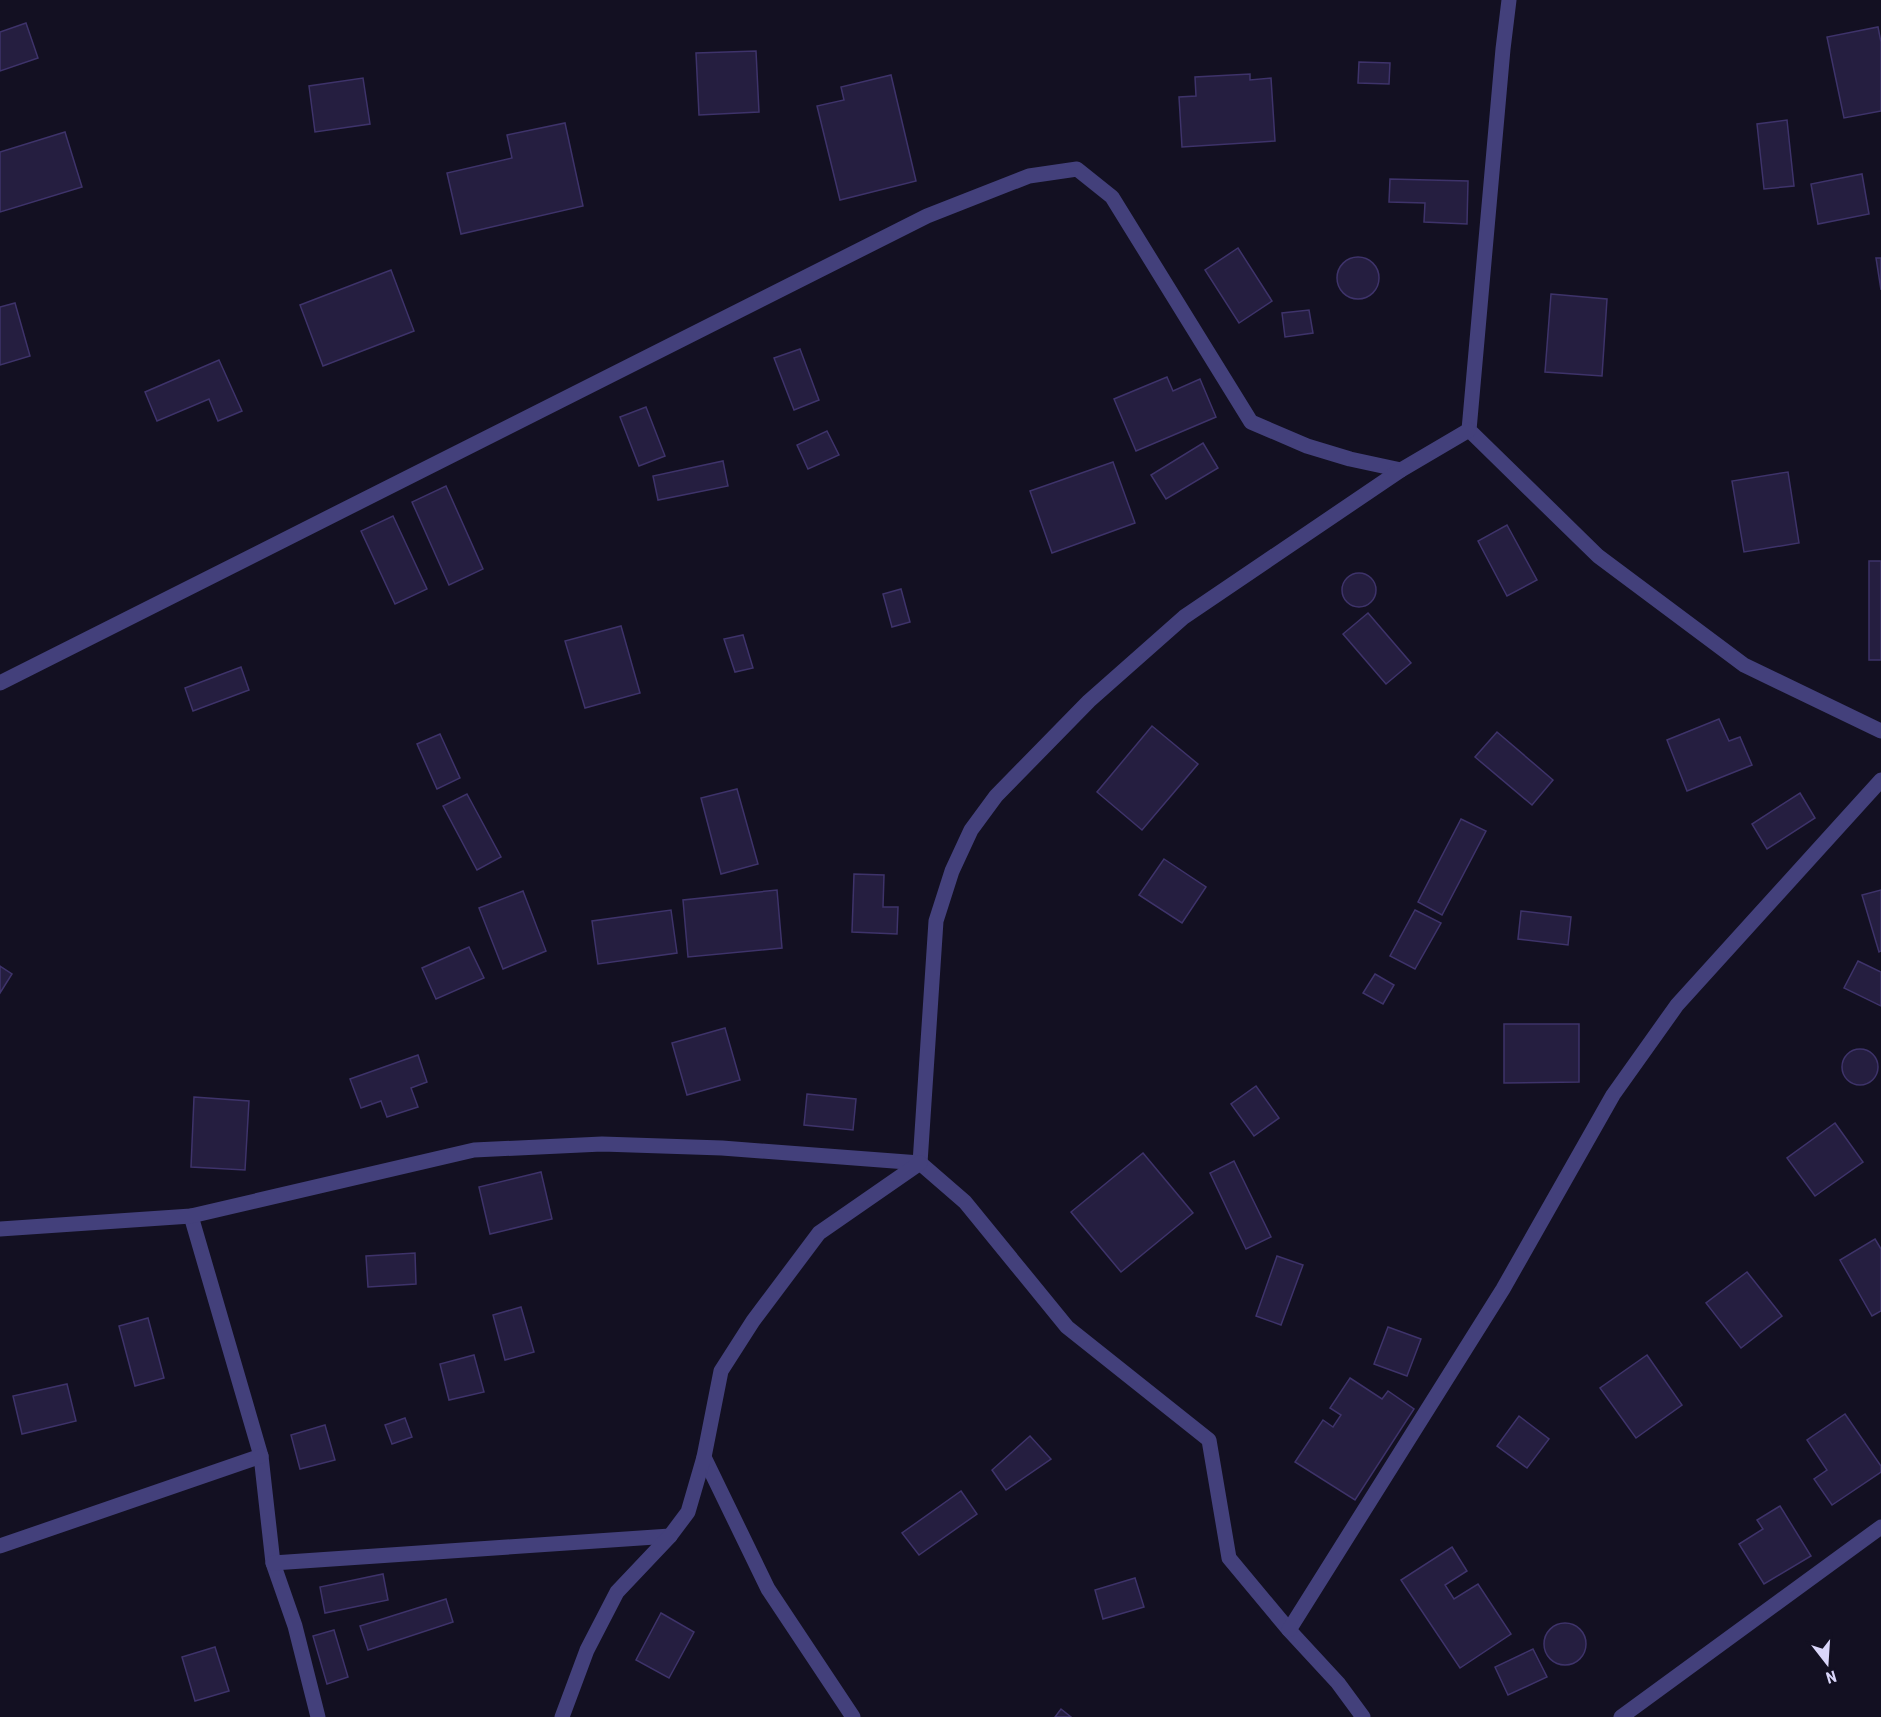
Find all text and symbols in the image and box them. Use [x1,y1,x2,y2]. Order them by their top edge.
north arrow [1797,1633,1857,1693]
text: N [1824,1666,1839,1687]

